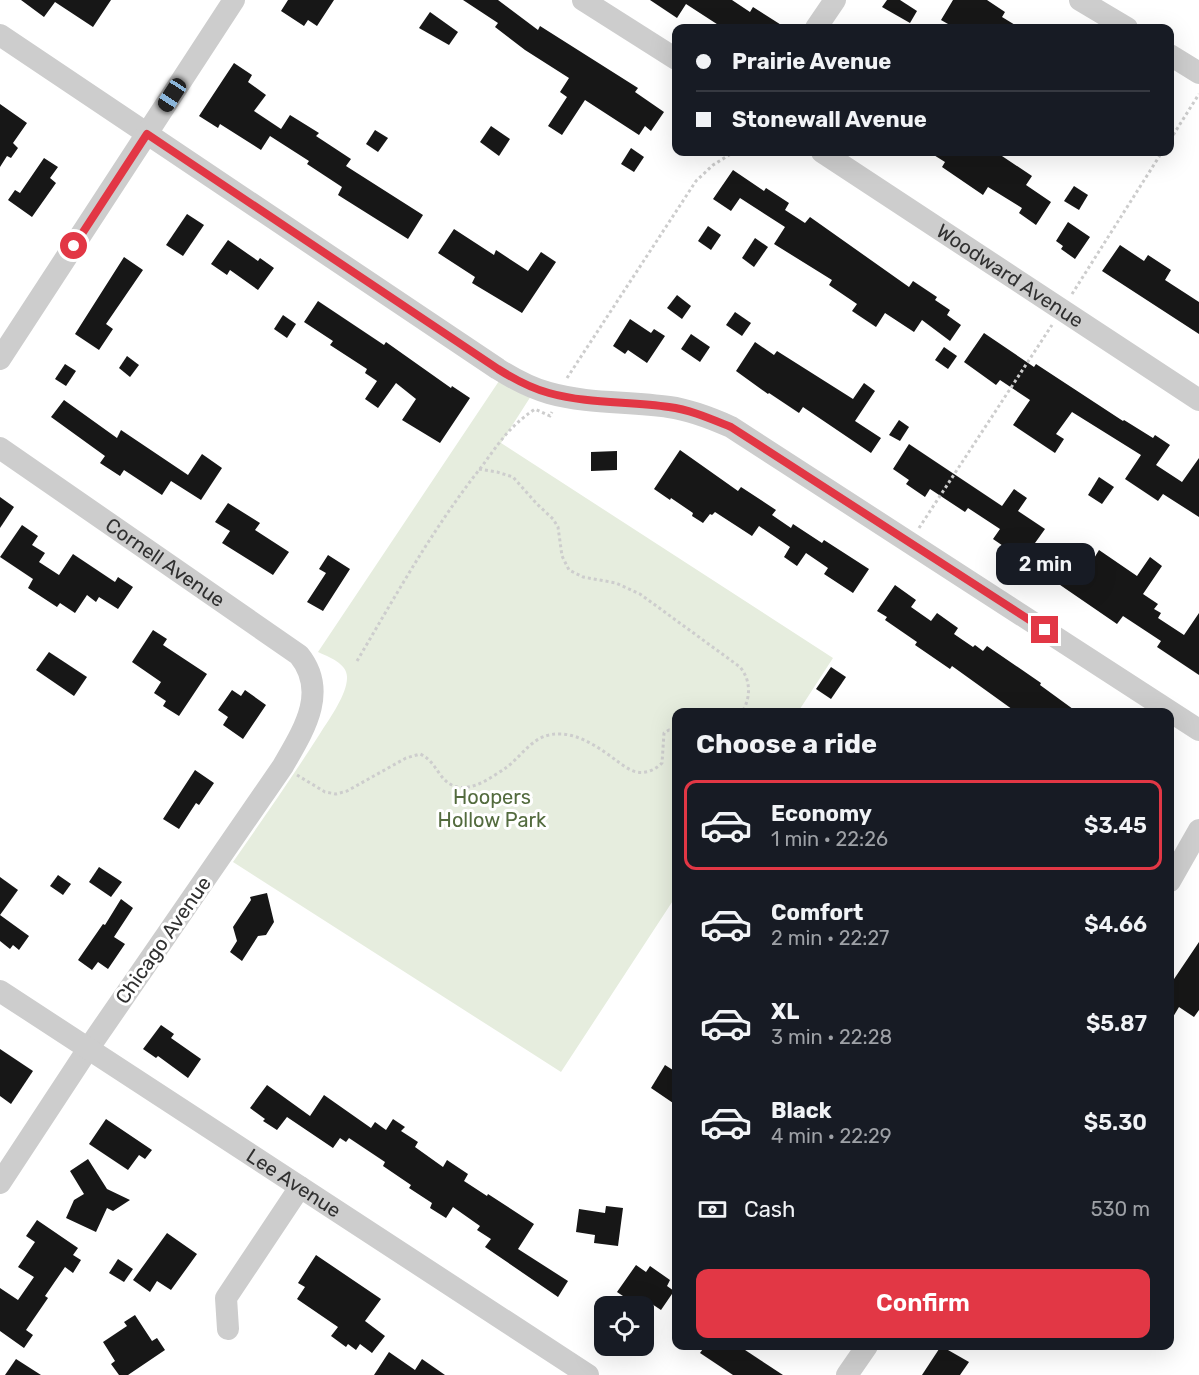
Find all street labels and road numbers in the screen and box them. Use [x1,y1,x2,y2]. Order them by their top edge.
street label: Woodward Avenue [932,219,1088,333]
street label: Cornell Avenue [101,513,230,612]
street label: Chicago Avenue [110,872,216,1008]
street label: Lee Avenue [242,1143,346,1222]

